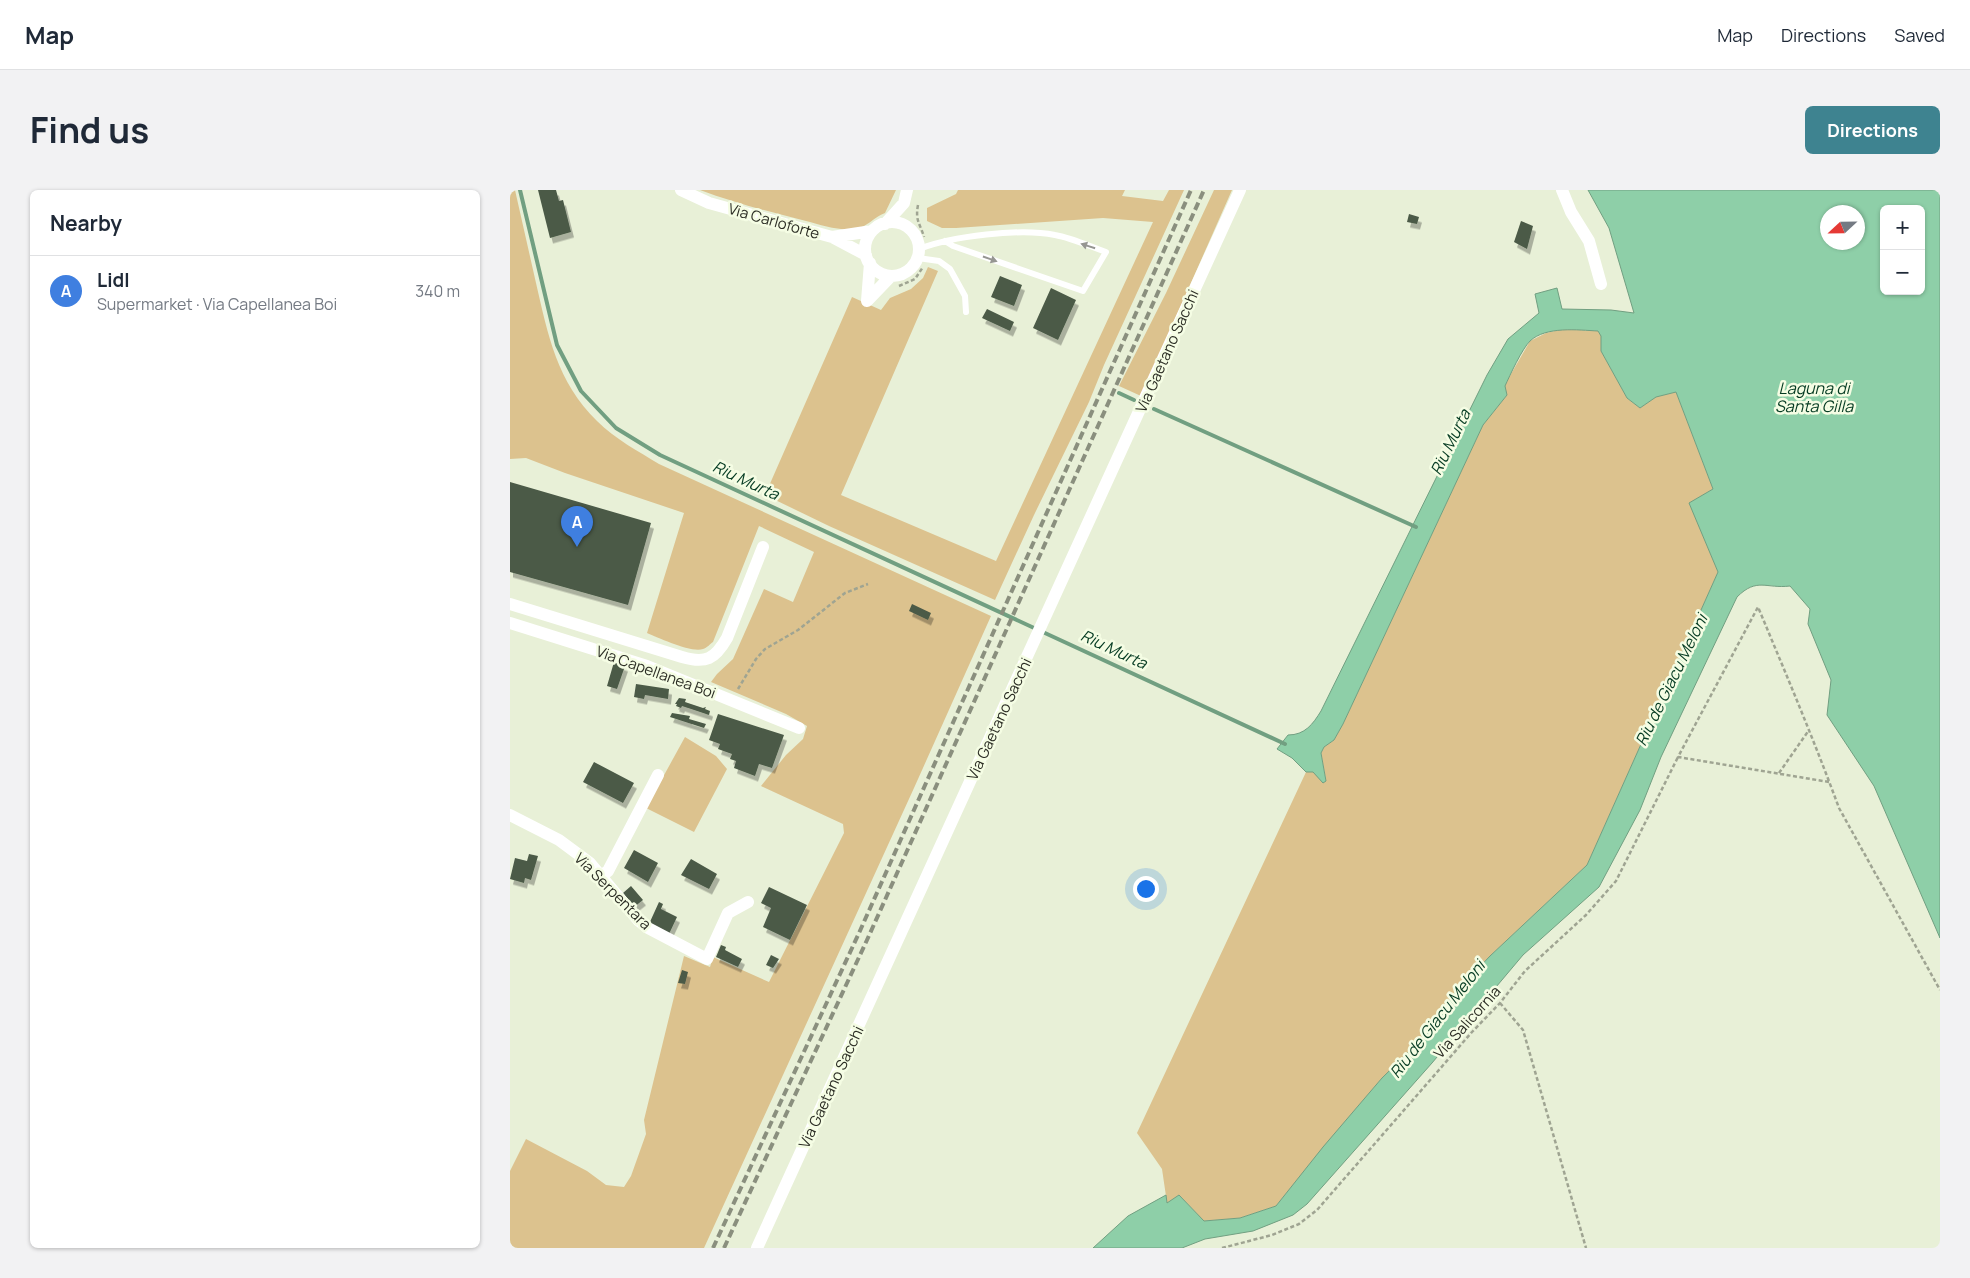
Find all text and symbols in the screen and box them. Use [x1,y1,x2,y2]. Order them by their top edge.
text: Map [25,18,74,51]
text: Map [1717,23,1753,47]
text: Directions [1781,23,1866,47]
text: Saved [1894,23,1945,47]
text: Find us [30,106,149,154]
button: Directions [1805,106,1940,154]
street label: Via Carloforte [726,198,822,244]
north arrow [1820,205,1865,250]
map controls [1880,205,1925,295]
button: + [1880,205,1925,250]
text: Nearby [50,209,122,237]
one-way arrow [1080,241,1095,249]
button: − [1880,250,1925,295]
one-way arrow [983,255,998,263]
text: Lidl [97,267,130,293]
text: A [61,280,71,302]
text: 340 m [415,280,460,302]
street label: Via Gaetano Sacchi [1130,286,1204,416]
text: Supermarket · Via Capellanea Boi [97,293,337,315]
water label: Laguna di Santa Gilla [1775,377,1854,417]
water label: Riu Murta [1425,404,1476,479]
water label: Riu Murta [709,455,784,505]
pin: A [561,506,593,547]
water label: Riu de Giacu Meloni [1630,609,1713,749]
water label: Riu Murta [1077,624,1152,674]
street label: Via Capellanea Boi [593,641,719,703]
street label: Via Gaetano Sacchi [961,654,1037,784]
street label: Via Serpentara [570,848,656,934]
your location [1133,876,1159,902]
water label: Riu de Giacu Meloni [1384,954,1491,1082]
street label: Via Salicornia [1429,981,1505,1063]
street label: Via Gaetano Sacchi [793,1022,869,1152]

